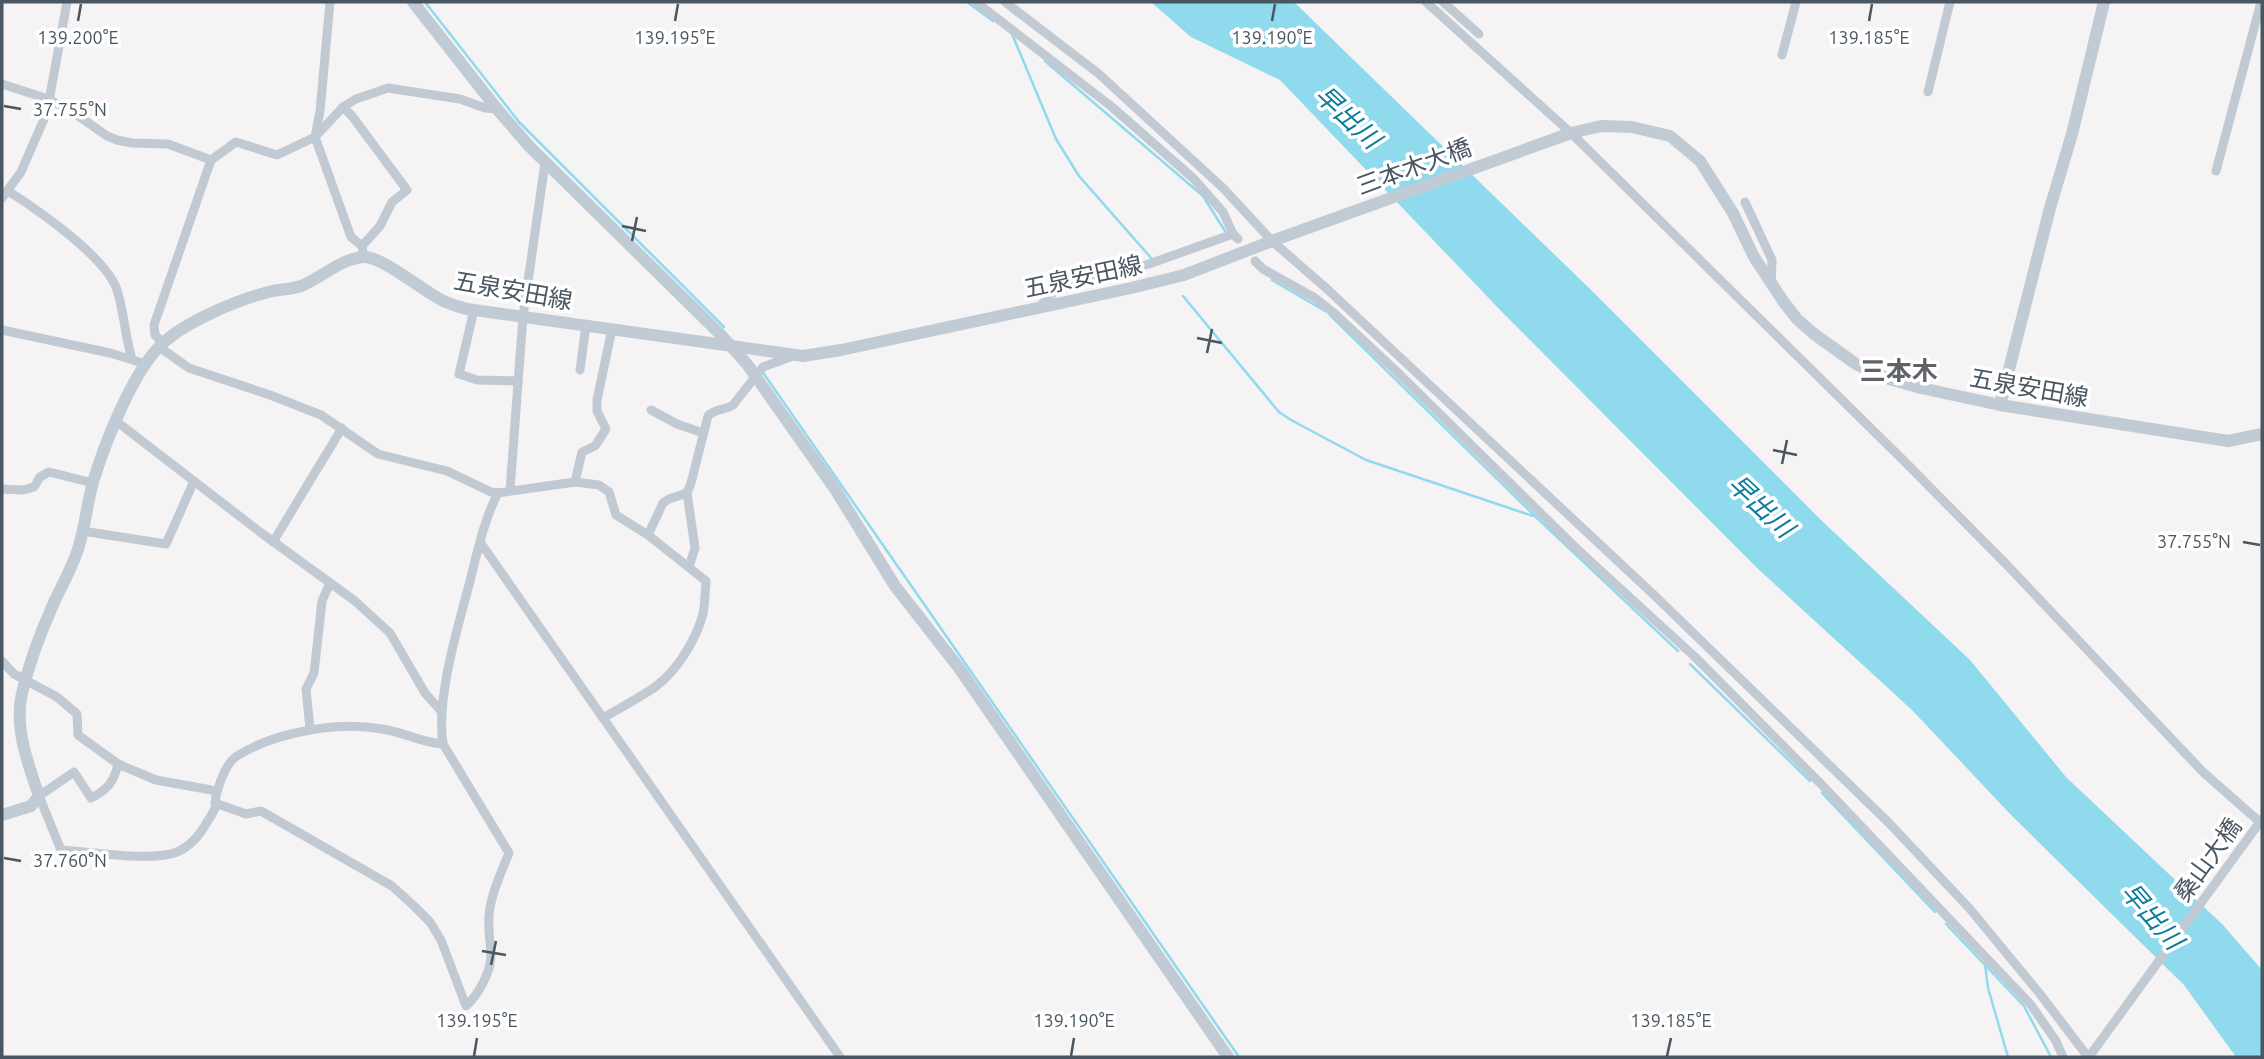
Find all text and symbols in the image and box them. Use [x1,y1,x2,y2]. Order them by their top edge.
text: 139.200°E [37,27,119,47]
text: 139.195°E [634,27,716,47]
text: 139.190°E [1231,27,1313,47]
text: 139.185°E [1828,27,1910,47]
water label: 早出川 [1310,79,1389,156]
text: 37.755°N [33,99,107,119]
street label: 三本木大橋 [1353,133,1475,200]
street label: 五泉安田線 [1021,251,1144,302]
street label: 五泉安田線 [452,267,575,314]
district label: 三本木 [1860,356,1938,385]
street label: 五泉安田線 [1968,364,2091,411]
water label: 早出川 [1723,468,1802,545]
text: 37.755°N [2157,531,2231,551]
street label: 桑山大橋 [2168,813,2247,906]
text: 37.760°N [33,850,107,870]
water label: 早出川 [2116,877,2191,957]
text: 139.195°E [436,1010,518,1030]
text: 139.190°E [1033,1010,1115,1030]
text: 139.185°E [1630,1010,1712,1030]

